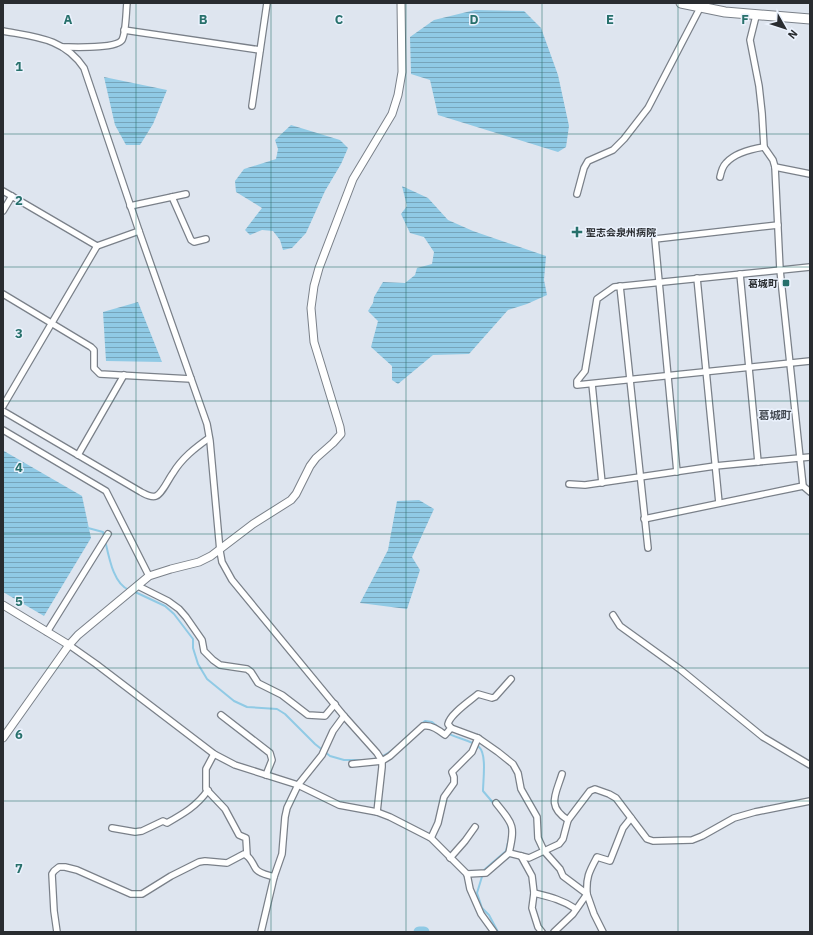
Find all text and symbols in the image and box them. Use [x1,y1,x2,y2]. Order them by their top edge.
north arrow [765,8,805,48]
text: A [64,11,73,28]
text: B [199,11,208,28]
text: C [335,11,344,28]
text: D [469,11,479,28]
text: E [606,11,614,28]
text: F [741,11,749,28]
text: N [785,27,801,42]
text: 1 [15,58,23,75]
text: 2 [15,192,23,209]
marker: 聖志会泉州病院 [571,226,583,238]
place label: 聖志会泉州病院 [586,226,656,239]
place label: 葛城町 [748,277,778,290]
marker: 葛城町 [781,278,791,288]
text: 3 [15,325,23,342]
district label: 葛城町 [759,408,792,422]
text: 4 [15,459,23,476]
text: 5 [15,593,23,610]
text: 6 [15,726,23,743]
text: 7 [15,860,23,877]

